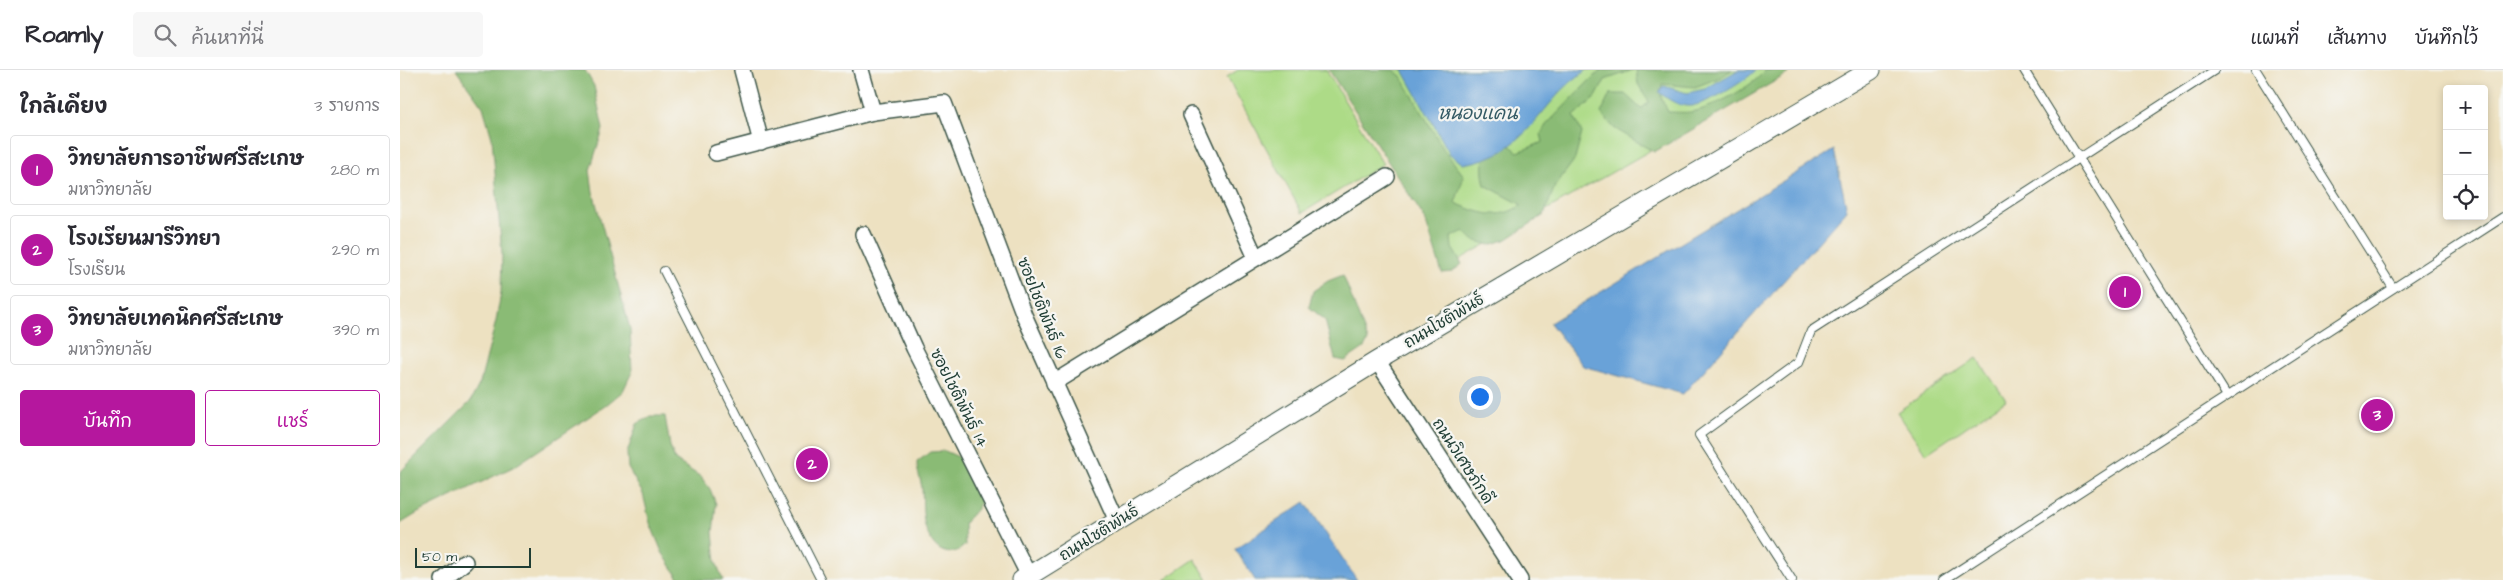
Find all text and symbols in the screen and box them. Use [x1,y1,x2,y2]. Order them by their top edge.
search box [133,12,483,57]
text: Roamly [25,18,103,52]
icon: search [151,21,179,49]
text: ค้นหาที่นี่ [191,25,264,52]
text: แผนที่ [2251,26,2299,51]
text: เส้นทาง [2327,26,2387,51]
text: บันทึกไว้ [2415,26,2478,51]
map controls [2443,85,2488,220]
button: + [2443,85,2488,130]
text: ใกล้เคียง [20,92,107,121]
text: 3 รายการ [314,95,380,117]
water label: หนองแคน [1438,101,1519,126]
button: − [2443,130,2488,175]
text: วิทยาลัยการอาชีพศรีสะเกษ [68,146,304,173]
text: 1 [36,159,38,181]
text: 280 m [331,159,379,181]
button: locate [2443,175,2488,220]
text: มหาวิทยาลัย [68,179,152,201]
text: โรงเรียนมารีวิทยา [68,226,221,253]
text: 2 [32,239,42,261]
text: 290 m [332,239,379,261]
street label: ซอยโชติพันธ์ 16 [1012,254,1073,362]
text: โรงเรียน [68,259,125,281]
pin: 1 [2109,273,2141,311]
street label: ถนนโชติพันธ์ [1399,287,1488,354]
text: วิทยาลัยเทคนิคศรีสะเกษ [68,306,283,333]
text: 3 [33,319,41,341]
text: 390 m [333,319,379,341]
text: มหาวิทยาลัย [68,339,152,361]
street label: ซอยโชติพันธ์ 14 [925,344,994,451]
your location [1467,384,1493,410]
button: บันทึก [20,390,195,446]
button: แชร์ [205,390,380,446]
pin: 3 [2361,396,2393,434]
street label: ถนนวิเศษภักดี [1427,414,1499,508]
pin: 2 [796,445,828,483]
street label: ถนนโชติพันธ์ [1054,499,1143,566]
scale bar [415,545,531,568]
text: 50 m [422,547,457,567]

